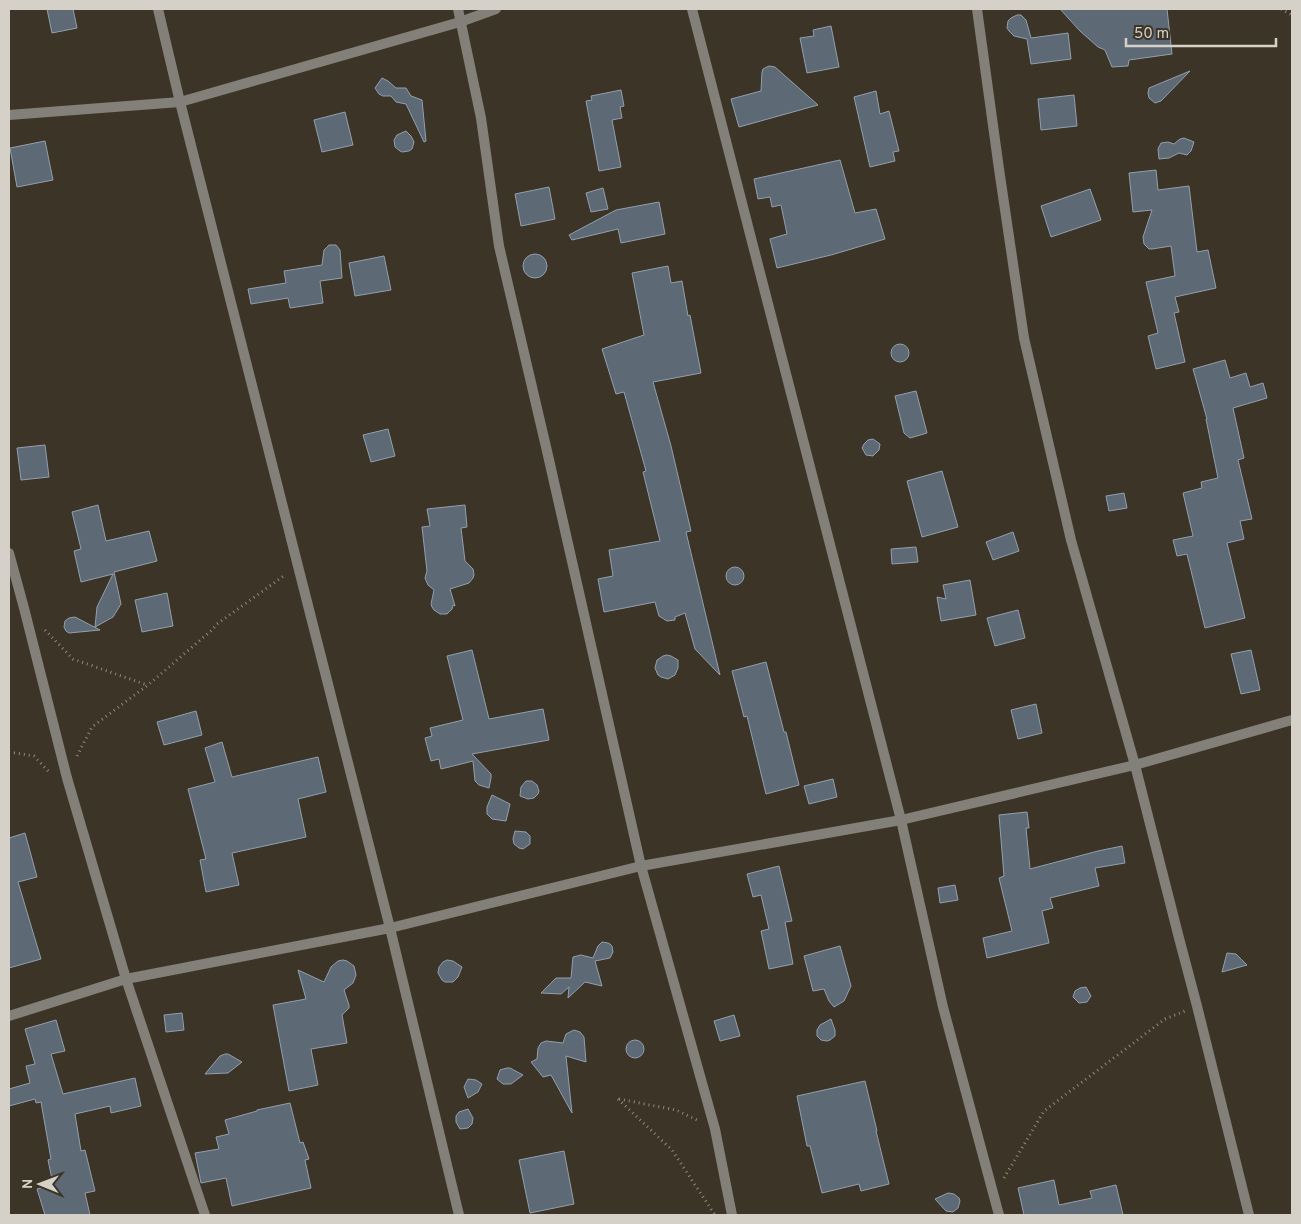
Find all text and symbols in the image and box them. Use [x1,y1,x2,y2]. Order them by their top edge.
scale bar [1126,15,1276,47]
text: 50 m [1134,25,1169,44]
north arrow [15,1159,65,1209]
text: N [20,1179,37,1189]

